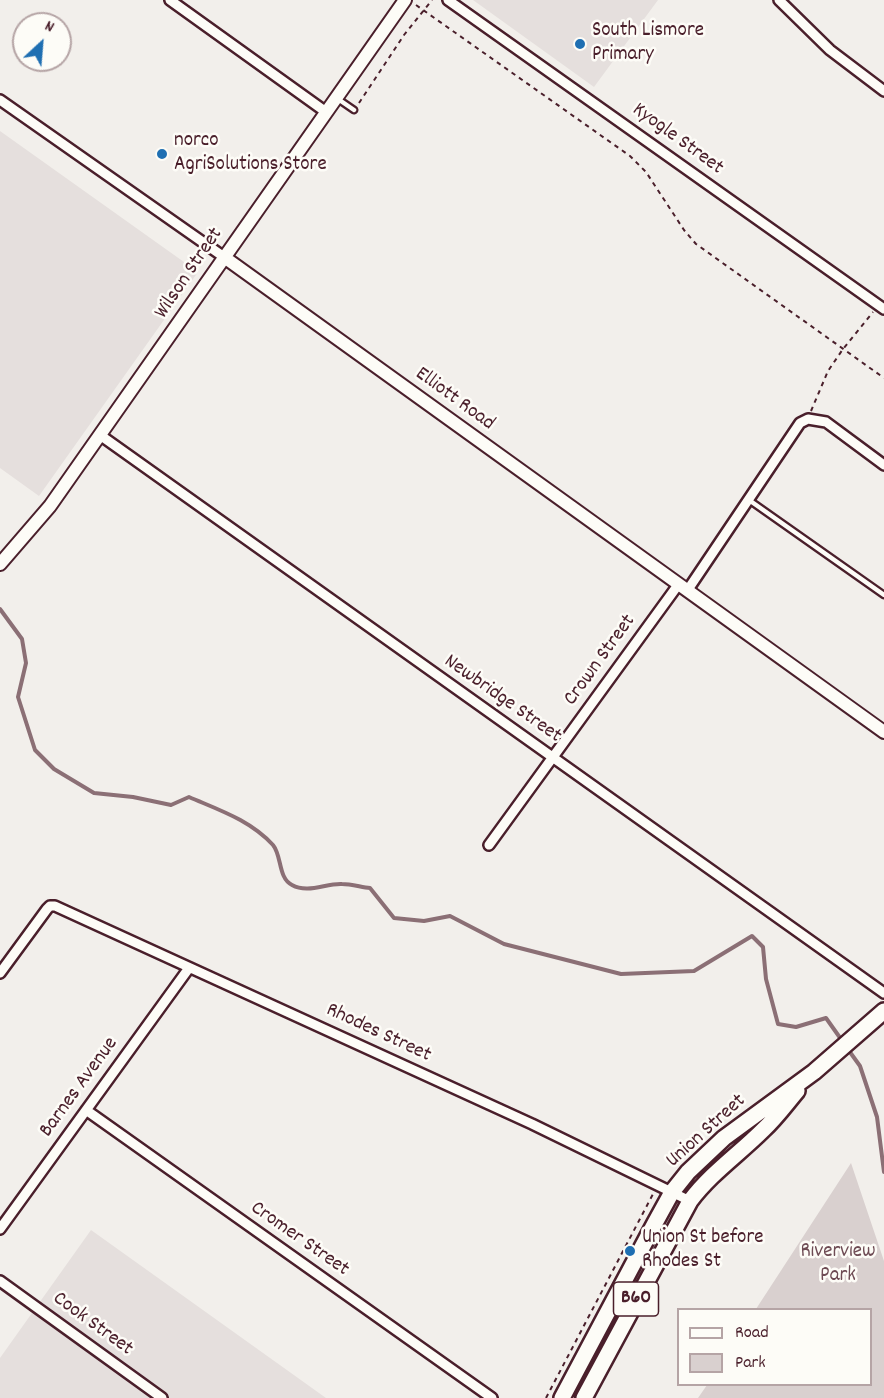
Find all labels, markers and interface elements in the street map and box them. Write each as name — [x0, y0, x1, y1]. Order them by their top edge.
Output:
north arrow — [12, 12, 72, 72]
text: N — [41, 15, 58, 39]
place label: South Lismore Primary — [592, 19, 704, 69]
marker: South Lismore Primary — [573, 37, 587, 51]
street label: Kyogle Street — [626, 98, 728, 182]
place label: norco AgriSolutions Store — [174, 129, 327, 179]
marker: norco AgriSolutions Store — [155, 147, 169, 161]
street label: Wilson Street — [150, 224, 230, 324]
street label: Elliott Road — [409, 363, 499, 437]
street label: Crown Street — [559, 610, 643, 712]
street label: Newbridge Street — [438, 650, 566, 750]
street label: Rhodes Street — [321, 999, 435, 1069]
street label: Barnes Avenue — [35, 1033, 125, 1143]
street label: Union Street — [662, 1090, 752, 1174]
street label: Cromer Street — [245, 1197, 353, 1283]
place label: Union St before Rhodes St — [642, 1226, 763, 1276]
park label: Riverview Park — [800, 1240, 876, 1290]
marker: Union St before Rhodes St — [623, 1244, 637, 1258]
road number: B60 — [614, 1282, 658, 1316]
street label: Cook Street — [47, 1287, 137, 1363]
legend — [677, 1308, 872, 1386]
text: Road — [735, 1321, 769, 1346]
text: Park — [735, 1351, 766, 1376]

